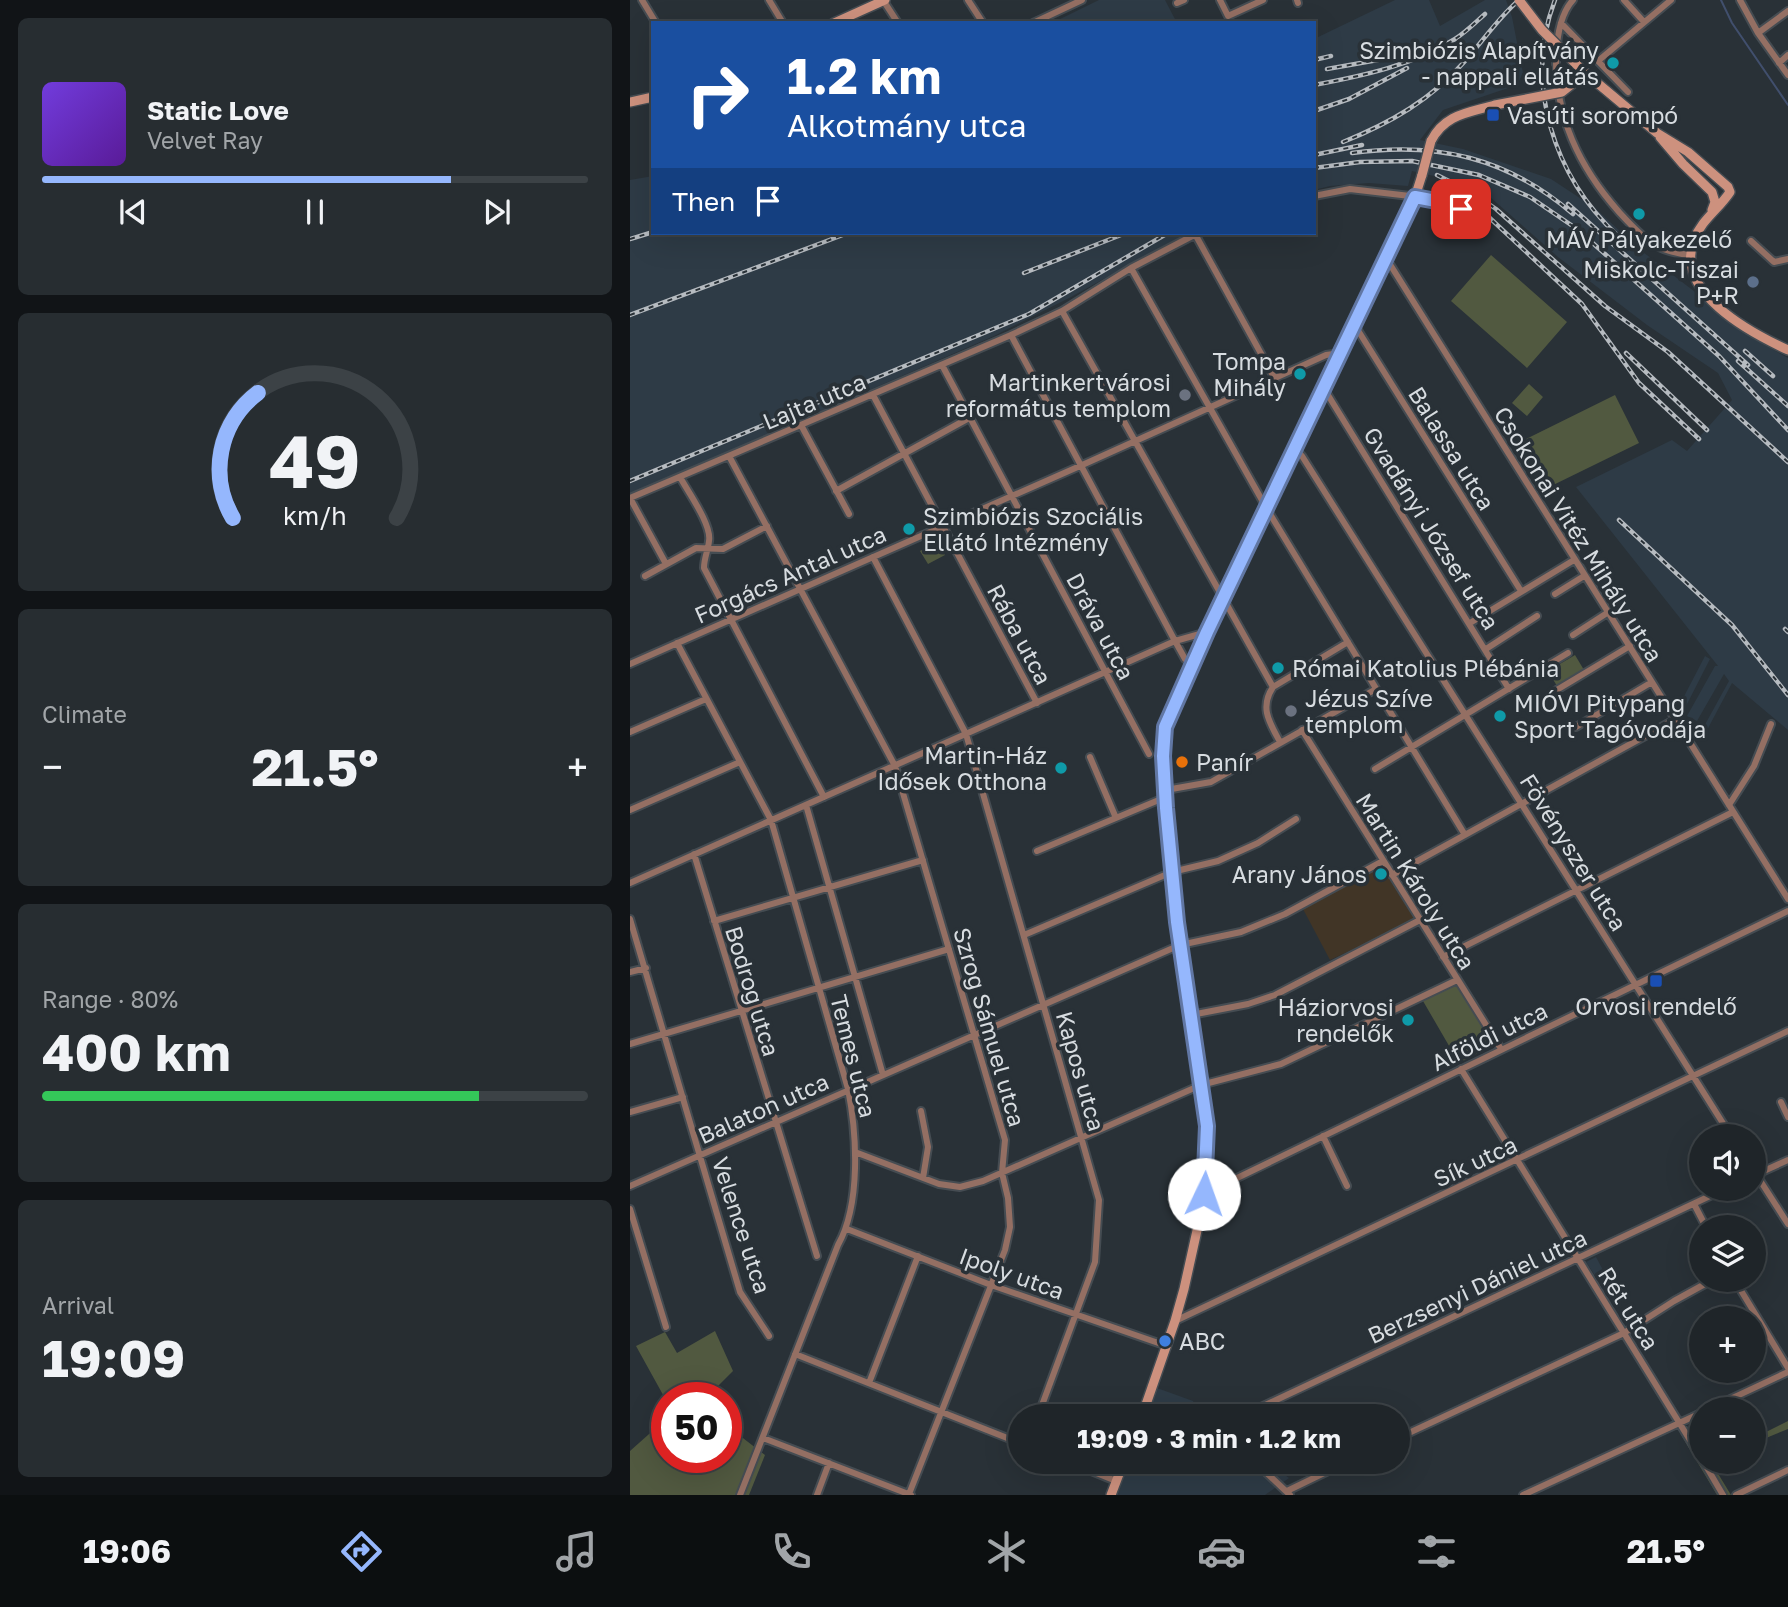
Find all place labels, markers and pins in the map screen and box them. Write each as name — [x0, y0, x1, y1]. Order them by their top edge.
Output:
place label: Szimbiózis Alapítvány - nappali ellátás — [1359, 36, 1599, 90]
marker: Szimbiózis Alapítvány - nappali ellátás — [1605, 55, 1621, 71]
place label: Vasúti sorompó — [1507, 101, 1678, 129]
marker: Vasúti sorompó — [1485, 107, 1501, 123]
pin — [1431, 179, 1491, 239]
marker: MÁV Pályakezelő — [1631, 206, 1647, 222]
place label: MÁV Pályakezelő — [1546, 225, 1732, 253]
place label: Miskolc-Tiszai P+R — [1583, 255, 1739, 309]
marker: Miskolc-Tiszai P+R — [1745, 274, 1761, 290]
place label: Tompa Mihály — [1213, 347, 1286, 401]
marker: Tompa Mihály — [1292, 366, 1308, 382]
place label: Martinkertvárosi református templom — [946, 368, 1171, 422]
marker: Martinkertvárosi református templom — [1177, 387, 1193, 403]
place label: Szimbiózis Szociális Ellátó Intézmény — [923, 502, 1143, 556]
marker: Szimbiózis Szociális Ellátó Intézmény — [901, 521, 917, 537]
place label: Római Katolius Plébánia — [1292, 654, 1559, 682]
marker: Római Katolius Plébánia — [1270, 660, 1286, 676]
place label: Jézus Szíve templom — [1305, 684, 1433, 738]
place label: MIÓVI Pitypang Sport Tagóvodája — [1514, 689, 1706, 743]
marker: Jézus Szíve templom — [1283, 703, 1299, 719]
marker: MIÓVI Pitypang Sport Tagóvodája — [1492, 708, 1508, 724]
place label: Martin-Ház Idősek Otthona — [877, 741, 1047, 795]
place label: Panír — [1196, 748, 1253, 776]
marker: Panír — [1174, 754, 1190, 770]
marker: Martin-Ház Idősek Otthona — [1053, 760, 1069, 776]
place label: Arany János — [1232, 860, 1367, 888]
marker: Arany János — [1373, 866, 1389, 882]
marker: Orvosi rendelő — [1648, 973, 1664, 989]
place label: Orvosi rendelő — [1575, 992, 1737, 1020]
place label: Háziorvosi rendelők — [1278, 993, 1394, 1047]
marker: Háziorvosi rendelők — [1400, 1012, 1416, 1028]
place label: ABC — [1179, 1327, 1225, 1355]
marker: ABC — [1157, 1333, 1173, 1349]

